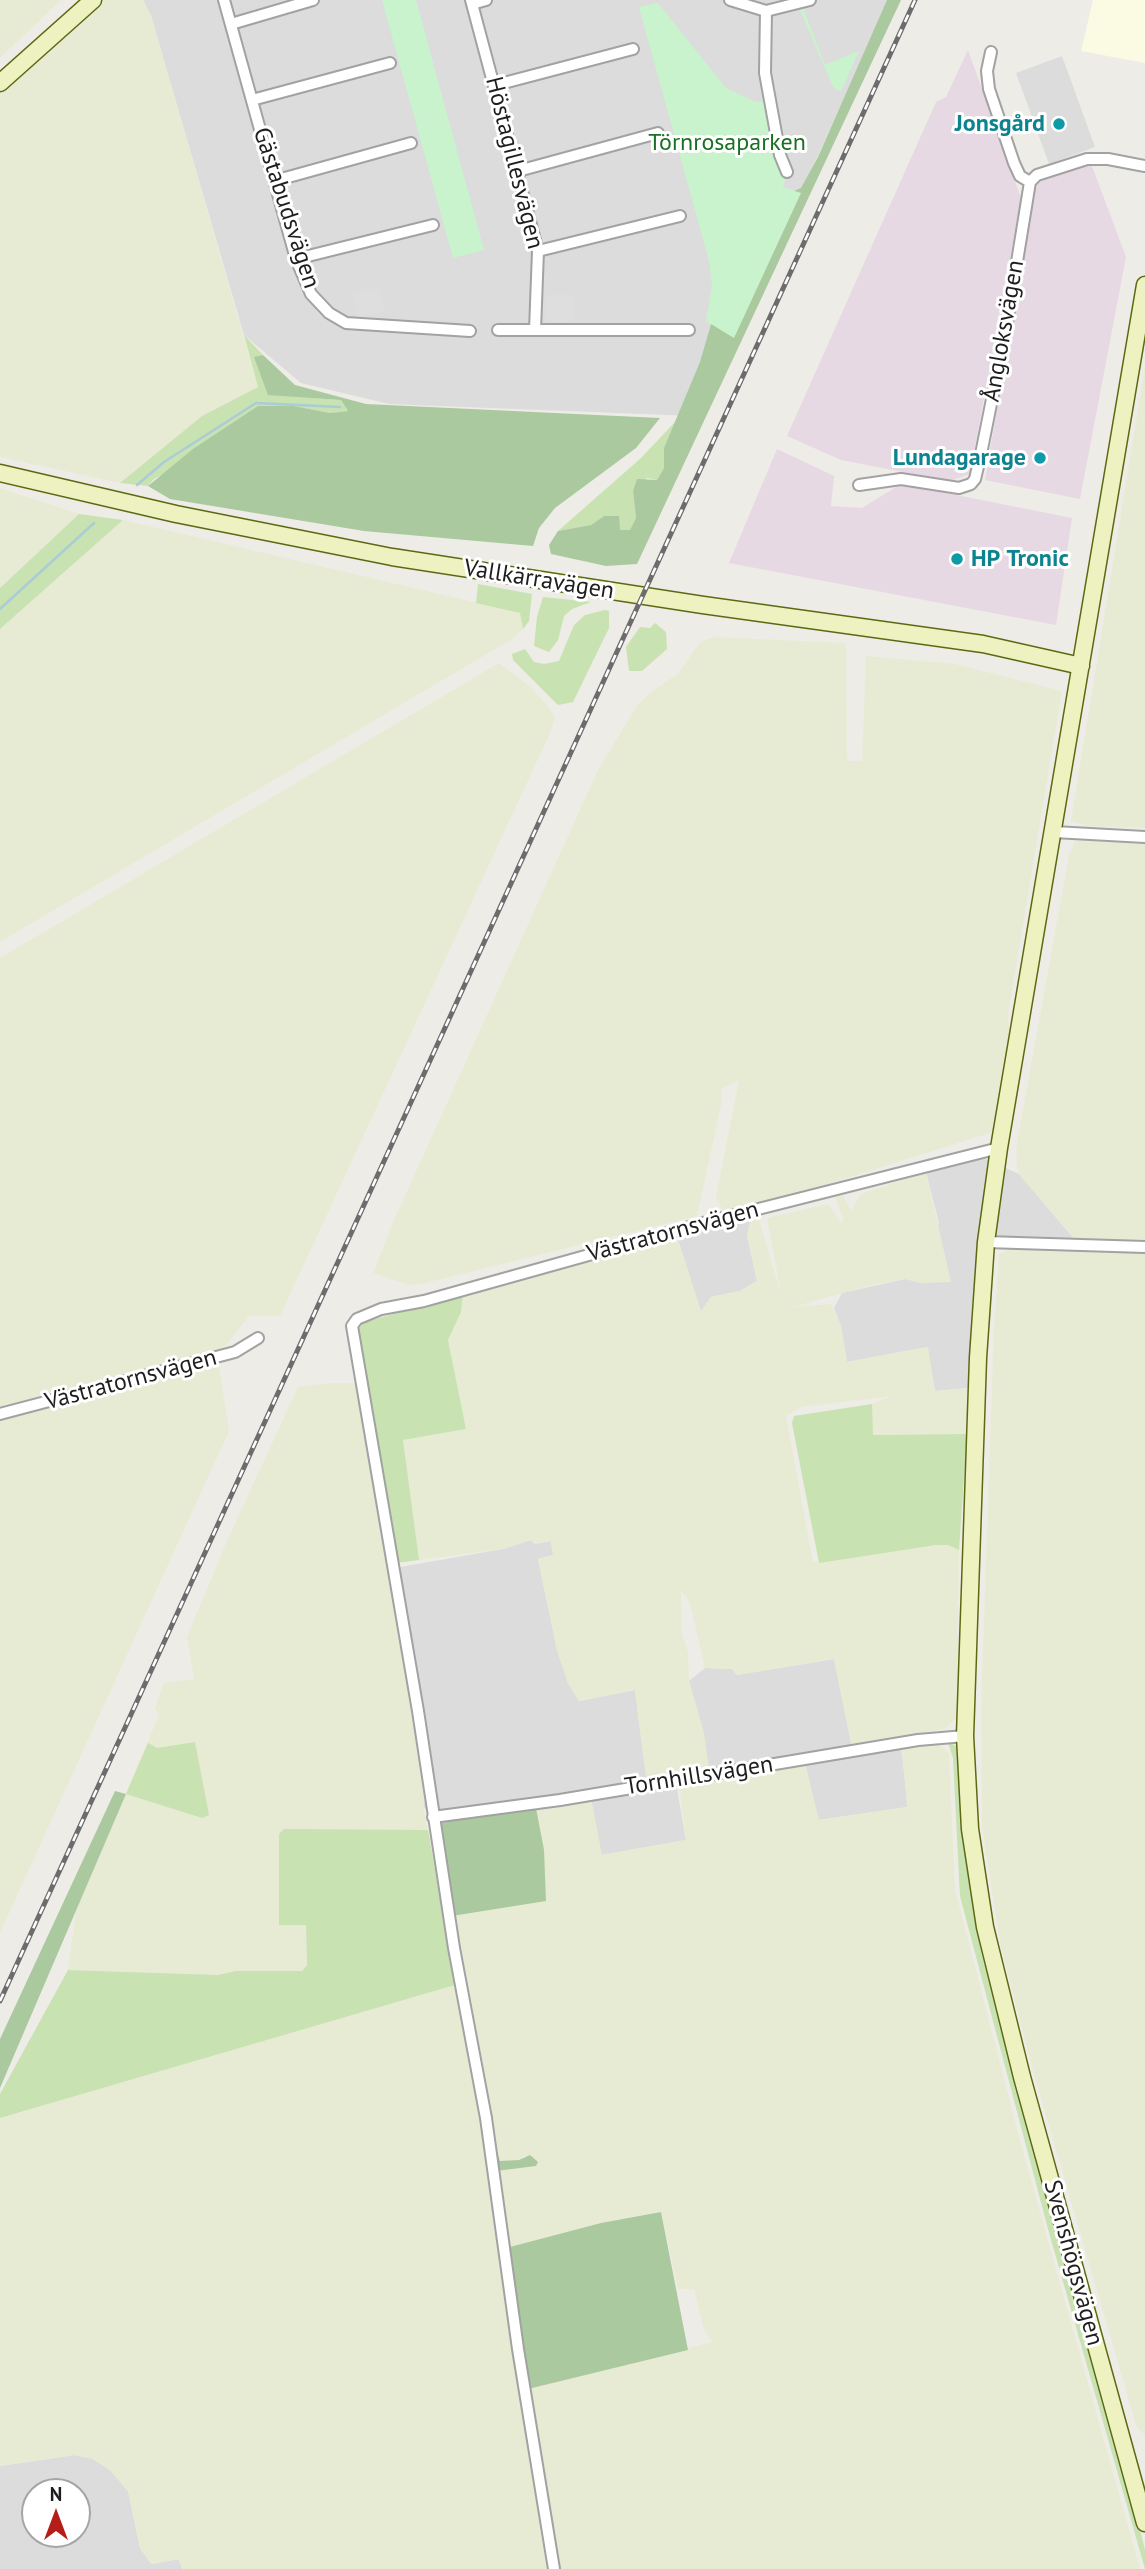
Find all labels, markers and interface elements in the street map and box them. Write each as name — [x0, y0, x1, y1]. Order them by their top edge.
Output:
street label: Höstagillesvägen — [479, 74, 549, 252]
place label: Jonsgård — [955, 110, 1045, 138]
marker: Jonsgård — [1051, 116, 1067, 132]
street label: Gästabudsvägen — [246, 124, 326, 292]
park label: Törnrosaparken — [648, 129, 806, 157]
street label: Ångloksvägen — [977, 258, 1031, 404]
place label: Lundagarage — [893, 444, 1026, 472]
marker: Lundagarage — [1032, 450, 1048, 466]
place label: HP Tronic — [971, 545, 1069, 573]
marker: HP Tronic — [949, 551, 965, 567]
street label: Vallkärravägen — [462, 554, 616, 606]
street label: Västratornsvägen — [584, 1195, 762, 1269]
street label: Västratornsvägen — [42, 1343, 220, 1417]
street label: Tornhillsvägen — [623, 1750, 775, 1802]
street label: Svenshögsvägen — [1037, 2177, 1109, 2349]
north arrow — [21, 2478, 91, 2548]
text: N — [50, 2482, 62, 2506]

